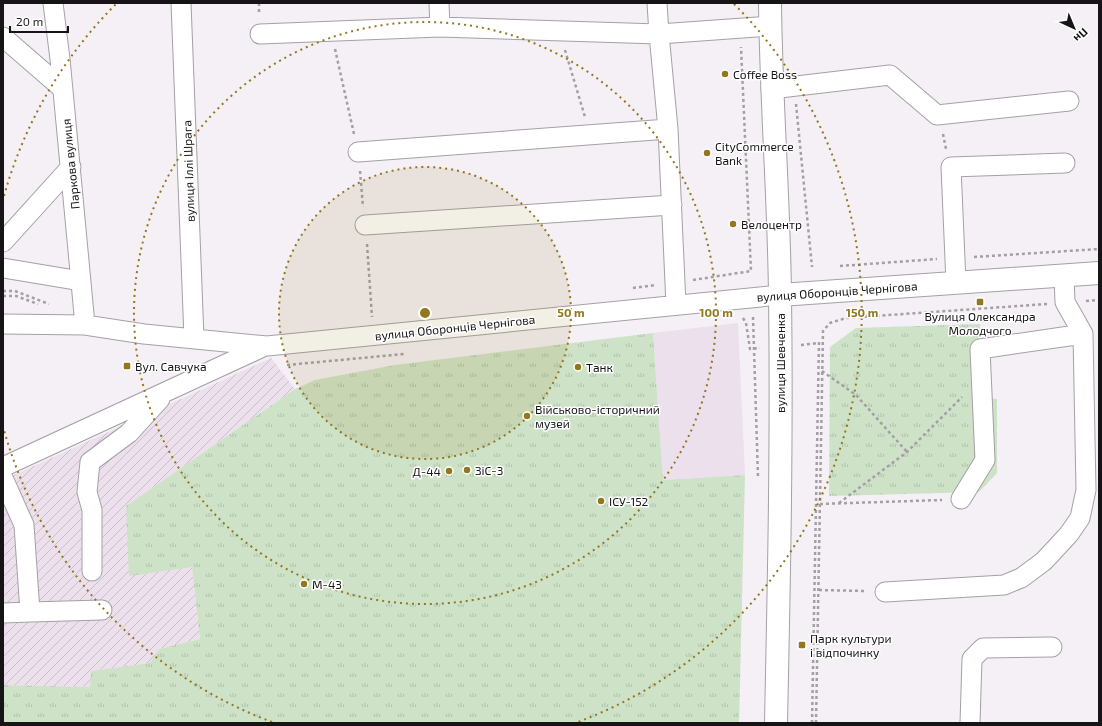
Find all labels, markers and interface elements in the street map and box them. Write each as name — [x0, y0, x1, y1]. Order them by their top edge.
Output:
scale bar — [10, 8, 68, 34]
north arrow — [1054, 8, 1094, 48]
text: 20 m — [16, 14, 43, 28]
text: Пн — [1072, 26, 1091, 45]
place label: Coffee Boss — [733, 67, 797, 81]
marker: Coffee Boss — [720, 69, 730, 79]
street label: Паркова вулиця — [58, 118, 83, 210]
street label: вулиця Іллі Шрага — [179, 120, 198, 222]
place label: CityCommerce Bank — [715, 139, 794, 167]
marker: CityCommerce Bank — [702, 148, 712, 158]
place label: Велоцентр — [741, 217, 802, 231]
marker: Велоцентр — [728, 219, 738, 229]
street label: вулиця Оборонців Чернігова — [756, 278, 918, 305]
marker: Вулиця Олександра Молодчого — [975, 297, 985, 307]
text: 50 m — [557, 305, 585, 319]
text: 100 m — [699, 305, 733, 319]
text: 150 m — [846, 305, 878, 319]
centre of rings — [418, 306, 432, 320]
place label: Вулиця Олександра Молодчого — [924, 309, 1036, 337]
street label: вулиця Оборонців Чернігова — [374, 312, 536, 343]
street label: вулиця Шевченка — [773, 313, 788, 413]
place label: Вул. Савчука — [135, 359, 207, 374]
place label: Танк — [586, 360, 614, 374]
marker: Вул. Савчука — [122, 361, 132, 371]
marker: Танк — [573, 362, 583, 372]
place label: Військово-історичний музей — [535, 402, 660, 431]
marker: Військово-історичний музей — [522, 411, 532, 421]
place label: ЗіС-3 — [475, 463, 503, 477]
place label: Д-44 — [413, 464, 441, 478]
marker: ЗіС-3 — [462, 465, 472, 475]
marker: Д-44 — [444, 466, 454, 476]
place label: ІСУ-152 — [609, 494, 649, 508]
marker: ІСУ-152 — [596, 496, 606, 506]
place label: М-43 — [312, 577, 342, 591]
marker: М-43 — [299, 579, 309, 589]
place label: Парк культури і відпочинку — [810, 631, 892, 660]
marker: Парк культури і відпочинку — [797, 640, 807, 650]

